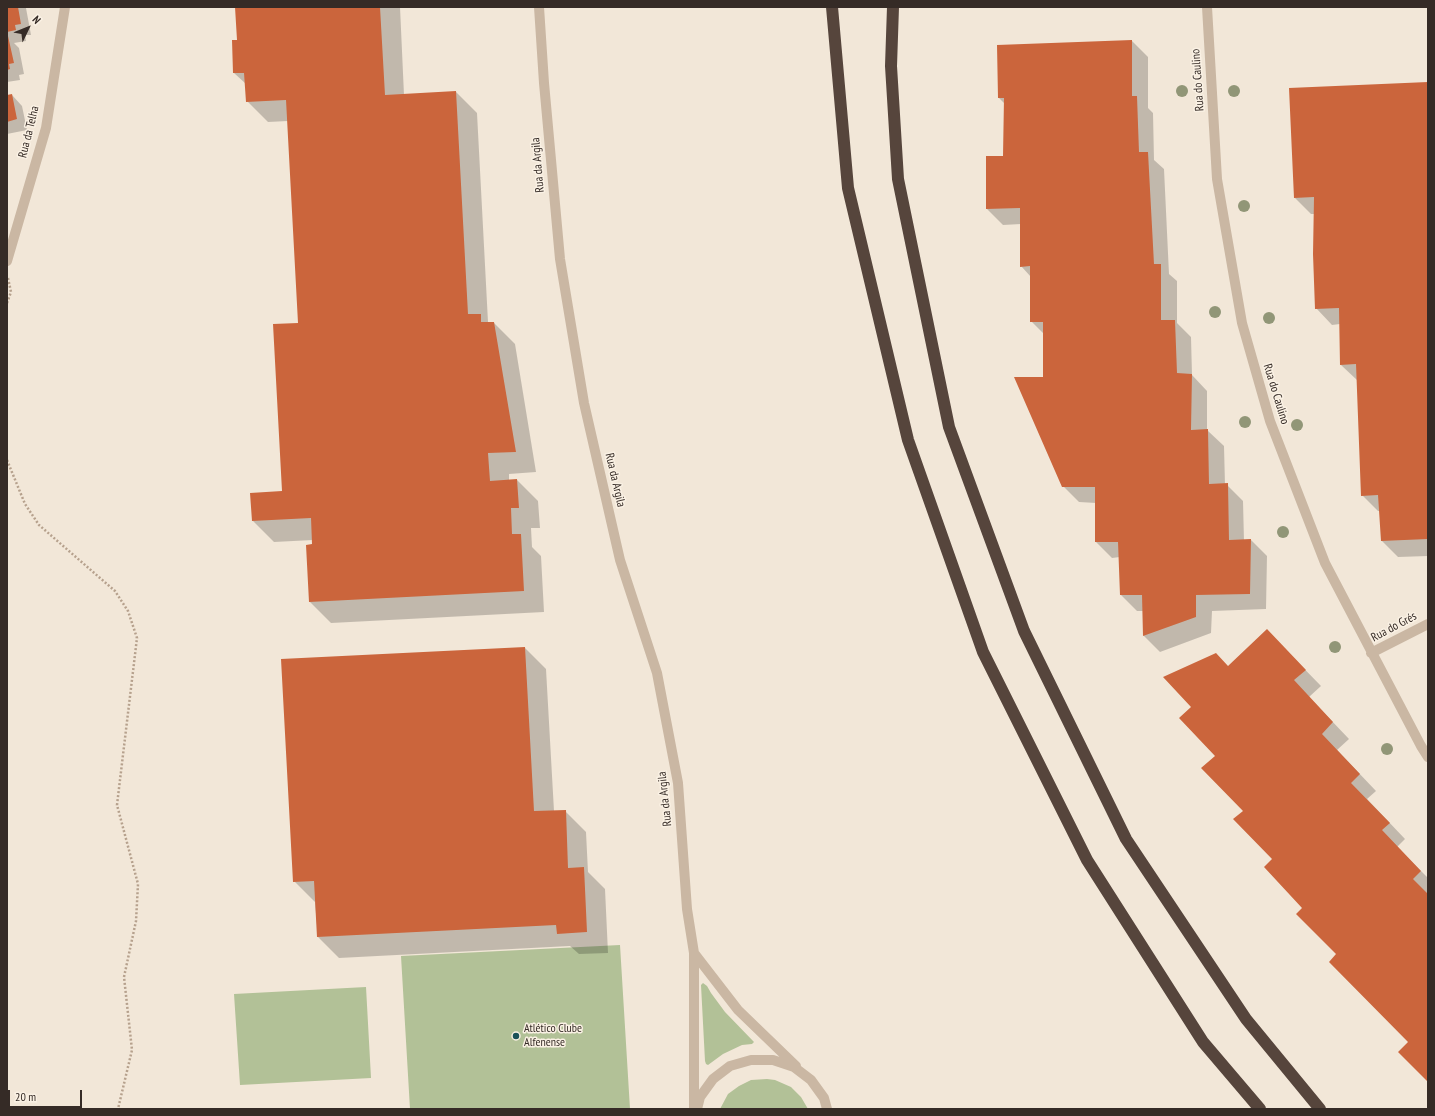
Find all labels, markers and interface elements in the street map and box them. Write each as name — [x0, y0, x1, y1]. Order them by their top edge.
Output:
north arrow — [8, 8, 48, 48]
text: N — [30, 13, 44, 27]
street label: Rua do Caulino — [1189, 48, 1207, 112]
street label: Rua da Telha — [16, 105, 42, 159]
street label: Rua da Argila — [528, 137, 548, 193]
street label: Rua do Caulino — [1260, 362, 1292, 426]
street label: Rua da Argila — [602, 451, 628, 509]
street label: Rua do Grés — [1369, 609, 1419, 645]
street label: Rua da Argila — [655, 771, 675, 827]
place label: Atlético Clube Alfenense — [524, 1022, 582, 1050]
marker: Atlético Clube Alfenense — [511, 1031, 521, 1041]
scale bar — [10, 1082, 84, 1108]
text: 20 m — [15, 1089, 36, 1104]

